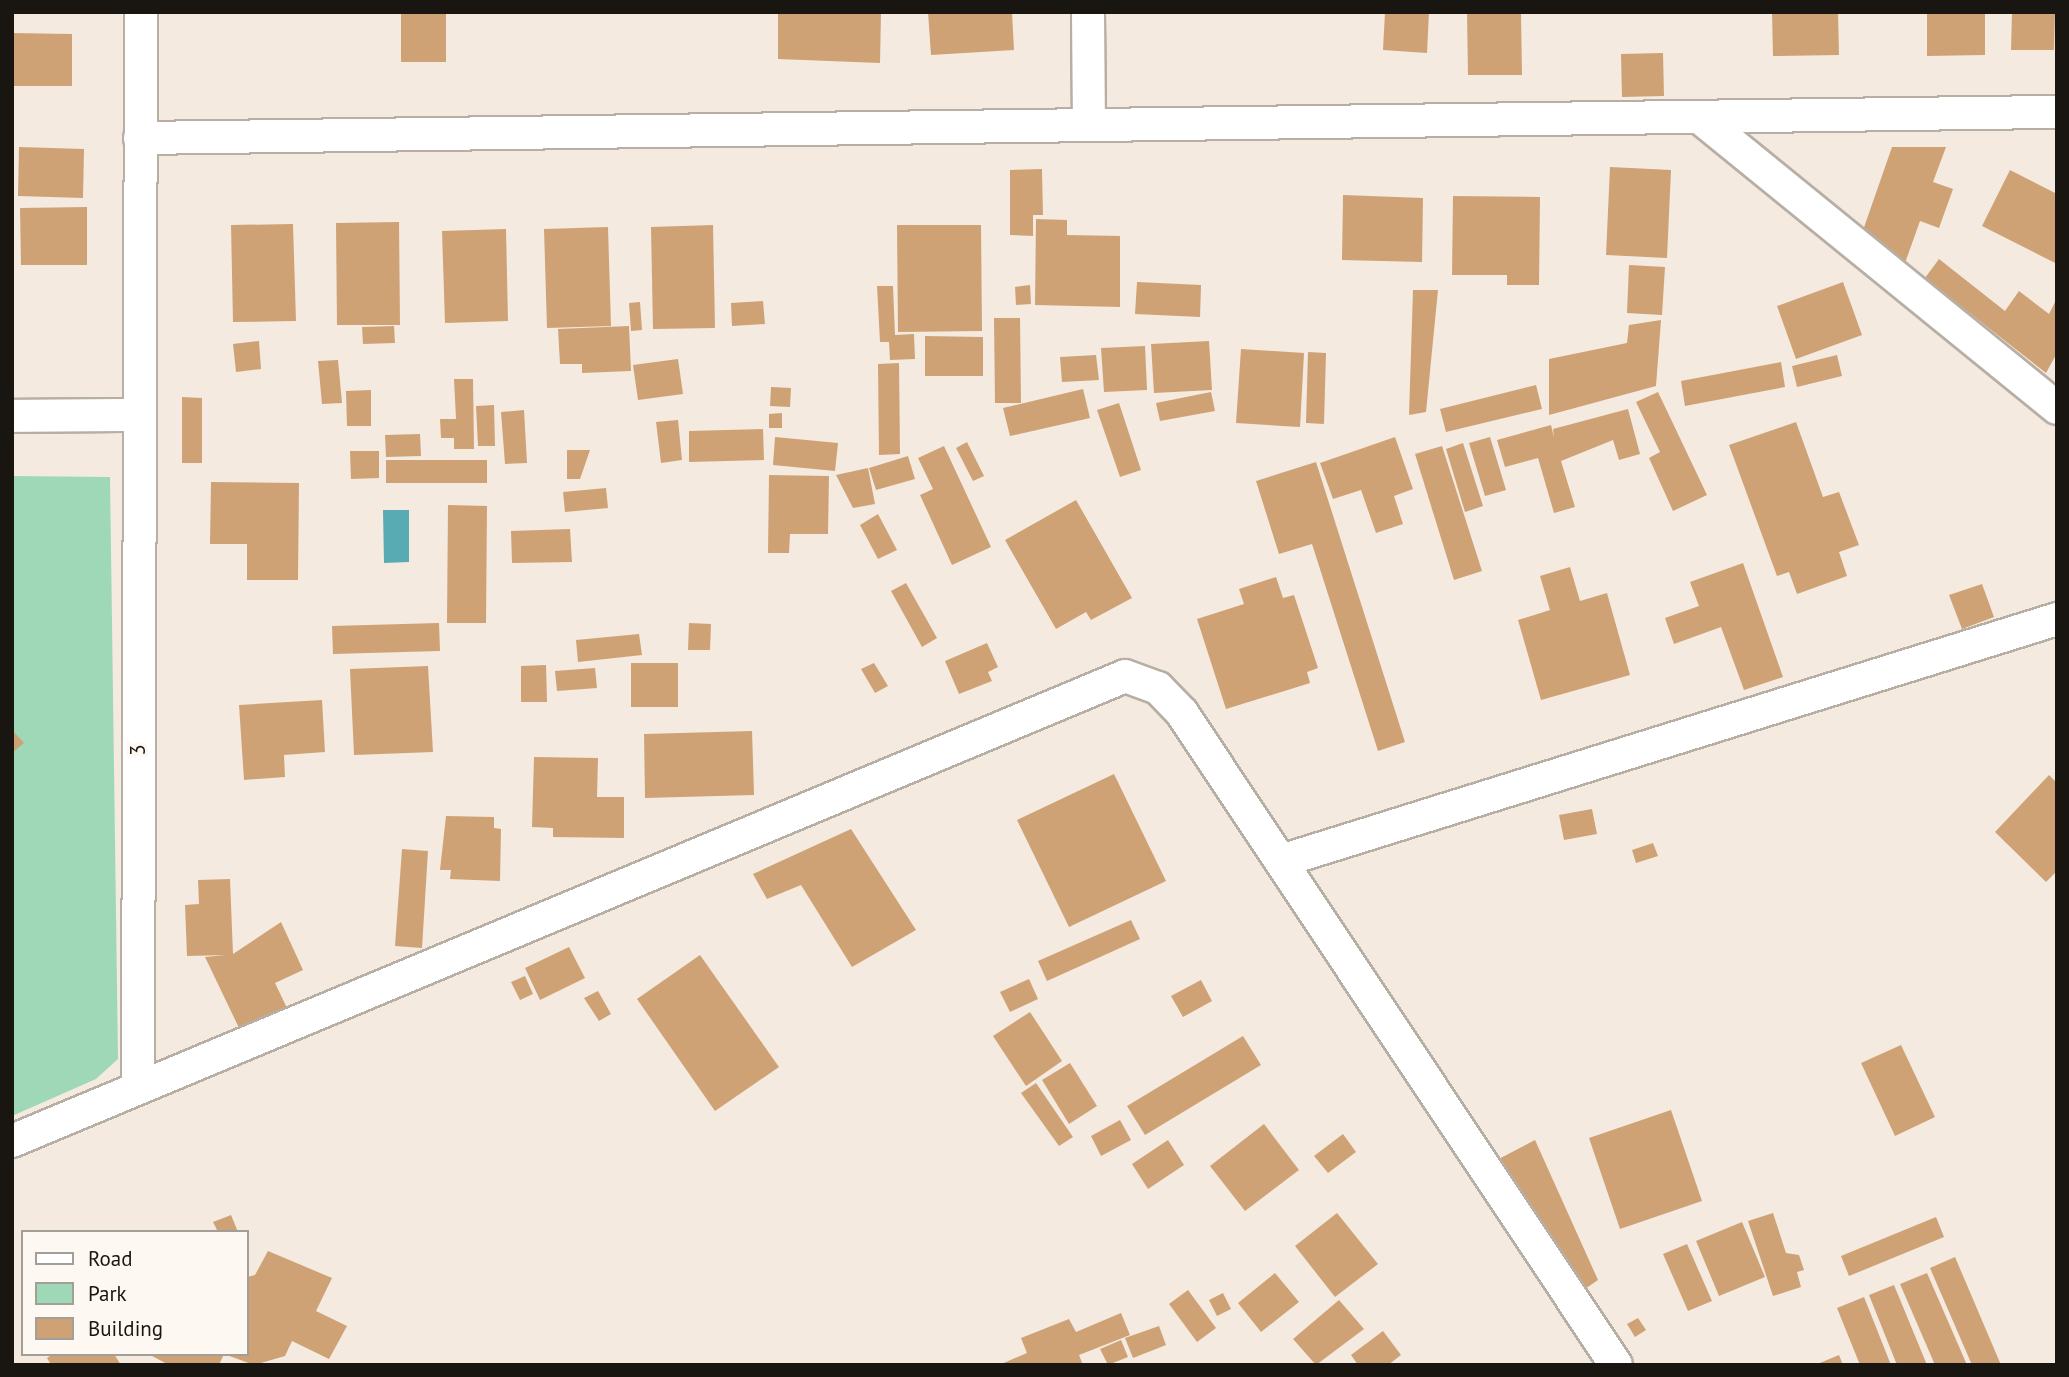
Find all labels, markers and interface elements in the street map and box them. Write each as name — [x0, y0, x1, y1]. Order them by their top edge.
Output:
street label: 3 — [125, 744, 151, 756]
legend — [21, 1230, 248, 1356]
text: Road — [88, 1245, 132, 1272]
text: Park — [88, 1280, 127, 1307]
text: Building — [88, 1315, 163, 1342]

